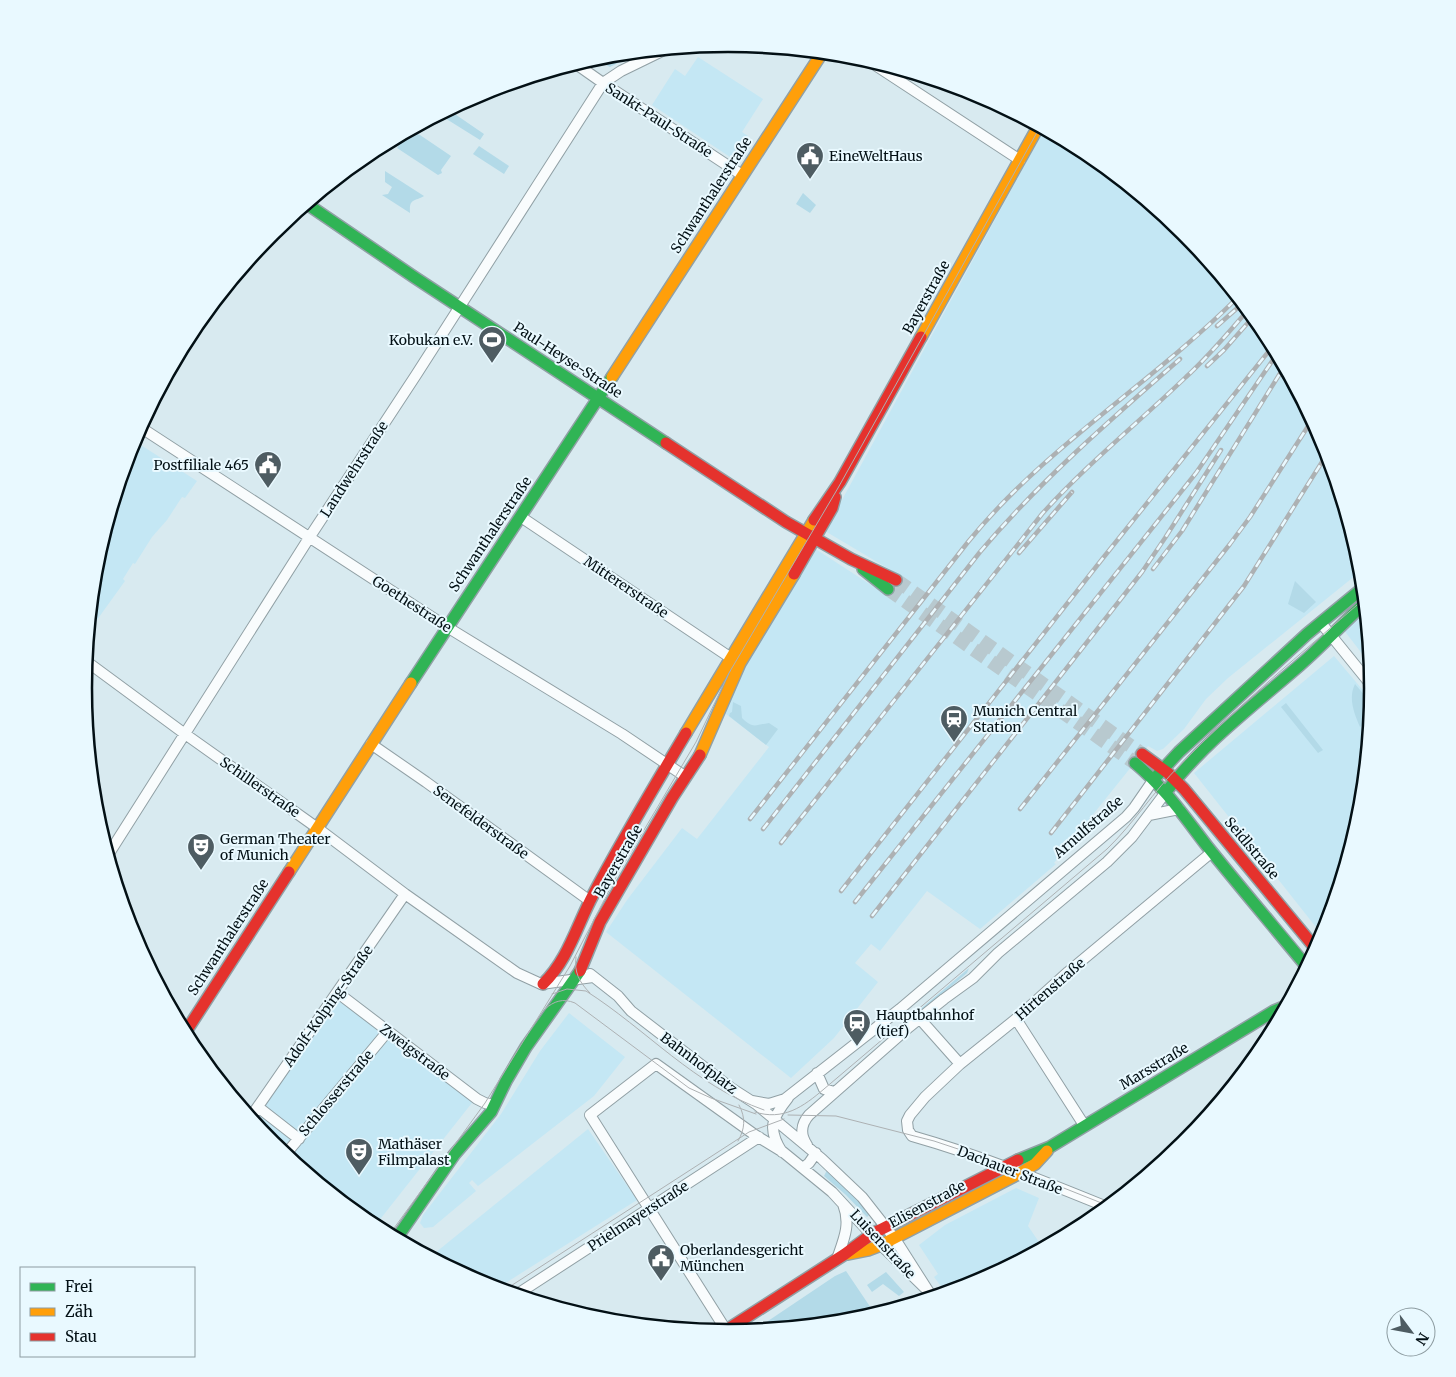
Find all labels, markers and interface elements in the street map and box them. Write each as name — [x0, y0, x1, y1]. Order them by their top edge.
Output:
street label: Sankt-Paul-Straße — [602, 79, 716, 161]
street label: Schwanthalerstraße — [667, 133, 755, 257]
public building icon: EineWeltHaus — [795, 141, 825, 180]
place label: EineWeltHaus — [829, 147, 923, 165]
street label: Bayerstraße — [898, 257, 954, 337]
street label: Paul-Heyse-Straße — [510, 318, 626, 402]
sports icon: Kobukan e.V. — [477, 325, 507, 364]
place label: Kobukan e.V. — [389, 331, 473, 349]
street label: Landwehrstraße — [316, 417, 392, 521]
public building icon: Postfiliale 465 — [253, 450, 283, 489]
place label: Postfiliale 465 — [154, 456, 249, 474]
street label: Schwanthalerstraße — [445, 473, 535, 595]
street label: Mittererstraße — [580, 552, 672, 622]
street label: Goethestraße — [369, 572, 455, 636]
place label: Munich Central Station — [973, 702, 1078, 736]
station icon: Munich Central Station — [939, 704, 969, 743]
street label: Schillerstraße — [216, 753, 304, 821]
street label: Senefelderstraße — [430, 781, 532, 863]
street label: Arnulfstraße — [1049, 792, 1126, 863]
street label: Seidlstraße — [1221, 813, 1283, 883]
street label: Bayerstraße — [590, 821, 646, 901]
place label: German Theater of Munich — [220, 830, 331, 864]
theatre icon: German Theater of Munich — [186, 832, 216, 871]
street label: Schwanthalerstraße — [184, 875, 272, 999]
street label: Adolf-Kolping-Straße — [279, 942, 377, 1071]
street label: Hirtenstraße — [1011, 954, 1089, 1024]
place label: Hauptbahnhof (tief) — [876, 1006, 975, 1040]
station icon: Hauptbahnhof (tief) — [842, 1008, 872, 1047]
street label: Zweigstraße — [376, 1020, 454, 1084]
street label: Bahnhofplatz — [657, 1028, 741, 1098]
street label: Marsstraße — [1116, 1038, 1192, 1094]
street label: Schlosserstraße — [295, 1046, 377, 1140]
place label: Mathäser Filmpalast — [378, 1135, 450, 1169]
theatre icon: Mathäser Filmpalast — [344, 1137, 374, 1176]
street label: Dachauer Straße — [955, 1142, 1065, 1198]
street label: Elisenstraße — [886, 1176, 968, 1232]
street label: Prielmayerstraße — [584, 1177, 692, 1255]
street label: Luisenstraße — [846, 1206, 920, 1282]
place label: Oberlandesgericht München — [680, 1241, 804, 1275]
public building icon: Oberlandesgericht München — [646, 1243, 676, 1282]
legend — [20, 1267, 195, 1357]
text: Frei — [65, 1277, 93, 1296]
text: Zäh — [65, 1302, 93, 1321]
north arrow — [1386, 1307, 1436, 1357]
text: Stau — [65, 1327, 97, 1346]
text: N — [1411, 1329, 1433, 1348]

